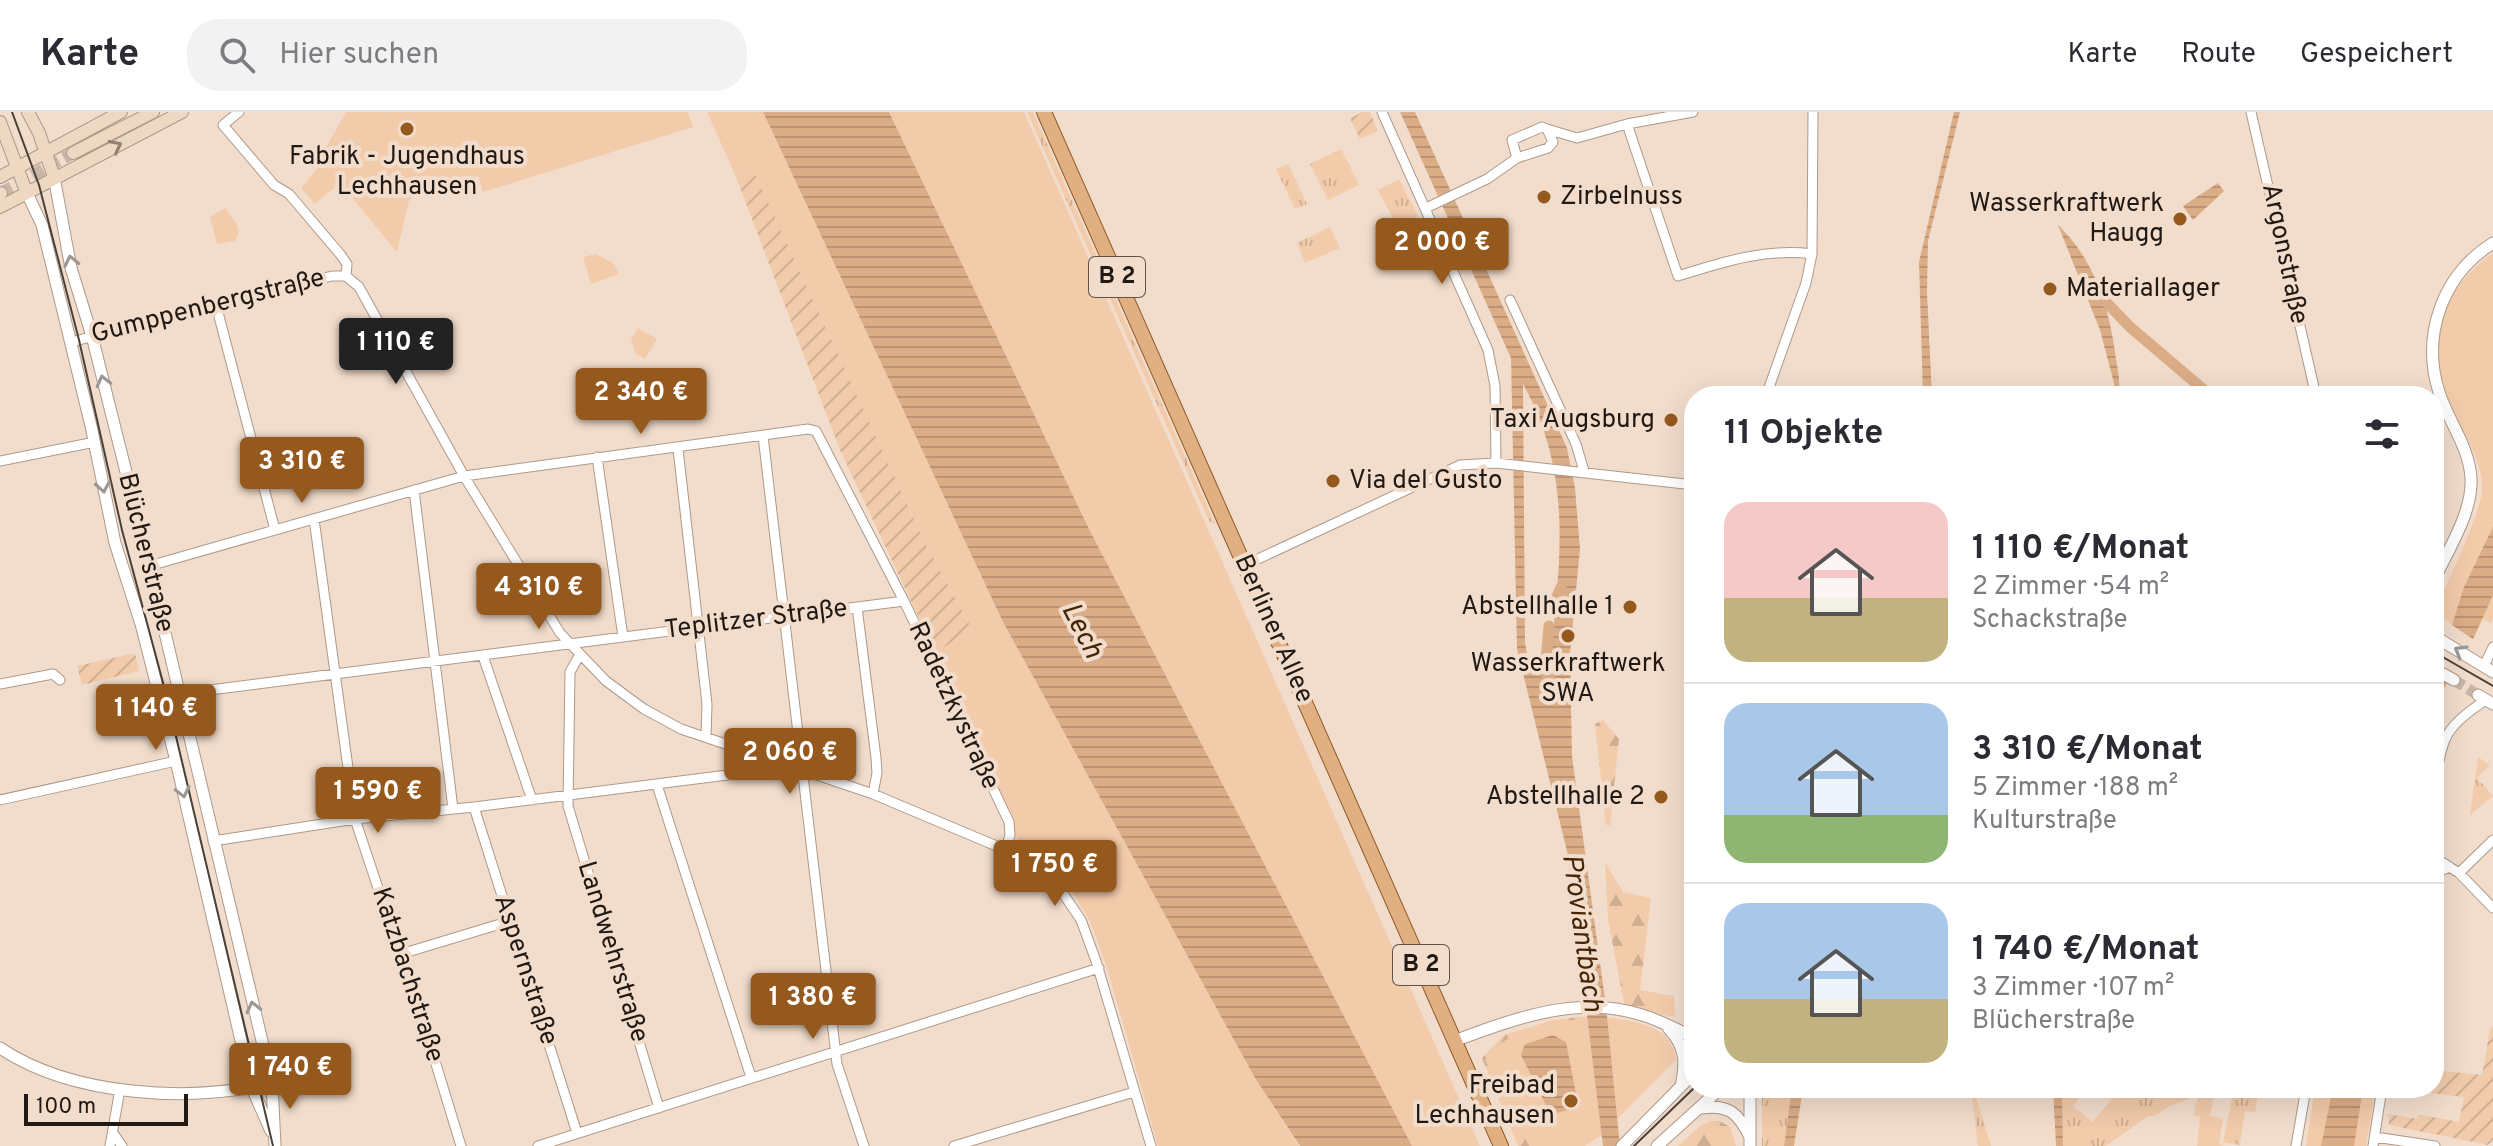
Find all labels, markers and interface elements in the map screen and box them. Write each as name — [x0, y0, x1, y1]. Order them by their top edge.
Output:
search box — [187, 19, 747, 91]
text: Karte — [40, 31, 139, 80]
icon: search — [215, 33, 259, 77]
text: Hier suchen — [279, 37, 439, 74]
text: Karte — [2067, 37, 2137, 73]
text: Route — [2181, 37, 2256, 73]
text: Gespeichert — [2300, 37, 2453, 73]
marker: Fabrik - Jugendhaus Lechhausen — [398, 120, 416, 138]
one-way arrow — [108, 141, 123, 156]
place label: Fabrik - Jugendhaus Lechhausen — [289, 141, 525, 204]
place label: Zirbelnuss — [1560, 181, 1683, 214]
street label: Argonstraße — [2253, 181, 2315, 327]
marker: Zirbelnuss — [1535, 188, 1553, 206]
place label: Wasserkraftwerk Haugg — [1969, 188, 2164, 251]
marker: Wasserkraftwerk Haugg — [2171, 210, 2189, 228]
pin: 2 000 € — [1368, 218, 1516, 286]
text: 2 000 € — [1394, 227, 1490, 260]
one-way arrow — [63, 255, 80, 269]
road number: B 2 — [1089, 257, 1145, 297]
street label: Gumppenbergstraße — [88, 262, 328, 352]
place label: Materiallager — [2066, 273, 2220, 306]
marker: Materiallager — [2041, 280, 2059, 298]
pin: 1 110 € — [322, 318, 470, 386]
text: 1 110 € — [357, 327, 435, 360]
pin: 2 340 € — [567, 368, 715, 436]
one-way arrow — [96, 375, 113, 388]
text: 2 340 € — [594, 377, 688, 410]
place label: Taxi Augsburg — [1490, 404, 1655, 437]
marker: Taxi Augsburg — [1662, 411, 1680, 429]
icon: filters — [2360, 412, 2404, 456]
text: 11 Objekte — [1724, 413, 1883, 456]
pin: 3 310 € — [228, 437, 376, 505]
text: 3 310 € — [258, 446, 346, 479]
place label: Via del Gusto — [1349, 465, 1502, 498]
street label: Blücherstraße — [109, 470, 181, 636]
marker: Via del Gusto — [1324, 472, 1342, 490]
one-way arrow — [94, 480, 111, 493]
text: 1 110 €/Monat — [1972, 528, 2189, 571]
icon: home — [1788, 534, 1884, 630]
street label: Berliner Allee — [1226, 550, 1320, 708]
pin: 4 310 € — [465, 563, 613, 631]
text: 2 Zimmer · 54 m² — [1972, 571, 2169, 604]
text: 4 310 € — [494, 572, 584, 605]
place label: Abstellhalle 1 — [1461, 591, 1614, 624]
street label: Teplitzer Straße — [663, 592, 849, 648]
water label: Lech — [1052, 597, 1110, 665]
marker: Abstellhalle 1 — [1621, 598, 1639, 616]
text: Schackstraße — [1972, 604, 2128, 637]
street label: Radetzkystraße — [900, 617, 1006, 795]
marker: Wasserkraftwerk SWA — [1559, 627, 1577, 645]
one-way arrow — [2454, 645, 2469, 661]
place label: Wasserkraftwerk SWA — [1470, 648, 1666, 711]
pin: 1 140 € — [82, 684, 230, 752]
text: 1 140 € — [114, 693, 198, 726]
pin: 2 060 € — [716, 728, 864, 796]
text: 3 310 €/Monat — [1972, 729, 2203, 772]
icon: home — [1788, 735, 1884, 831]
text: 2 060 € — [742, 737, 838, 770]
pin: 1 590 € — [304, 767, 452, 835]
text: 5 Zimmer · 188 m² — [1972, 772, 2178, 805]
text: 1 590 € — [334, 776, 422, 809]
place label: Abstellhalle 2 — [1486, 781, 1645, 814]
one-way arrow — [174, 785, 191, 798]
marker: Abstellhalle 2 — [1652, 788, 1670, 806]
text: Kulturstraße — [1972, 805, 2117, 838]
pin: 1 750 € — [981, 840, 1129, 908]
text: 1 750 € — [1012, 849, 1098, 882]
water label: Proviantbach — [1552, 852, 1610, 1014]
street label: Landwehrstraße — [569, 857, 655, 1047]
street label: Katzbachstraße — [363, 883, 451, 1067]
street label: Aspernstraße — [485, 891, 565, 1049]
text: 1 740 €/Monat — [1972, 929, 2199, 972]
icon: home — [1788, 935, 1884, 1031]
road number: B 2 — [1393, 945, 1449, 985]
text: 3 Zimmer · 107 m² — [1972, 972, 2174, 1005]
pin: 1 380 € — [739, 973, 887, 1041]
text: 1 380 € — [769, 982, 857, 1015]
one-way arrow — [246, 1001, 263, 1015]
text: Blücherstraße — [1972, 1005, 2135, 1038]
pin: 1 740 € — [216, 1043, 364, 1111]
text: 1 740 € — [247, 1052, 333, 1085]
place label: Freibad Lechhausen — [1414, 1070, 1555, 1133]
scale bar — [24, 1090, 188, 1126]
marker: Freibad Lechhausen — [1562, 1092, 1580, 1110]
text: 100 m — [36, 1094, 96, 1121]

